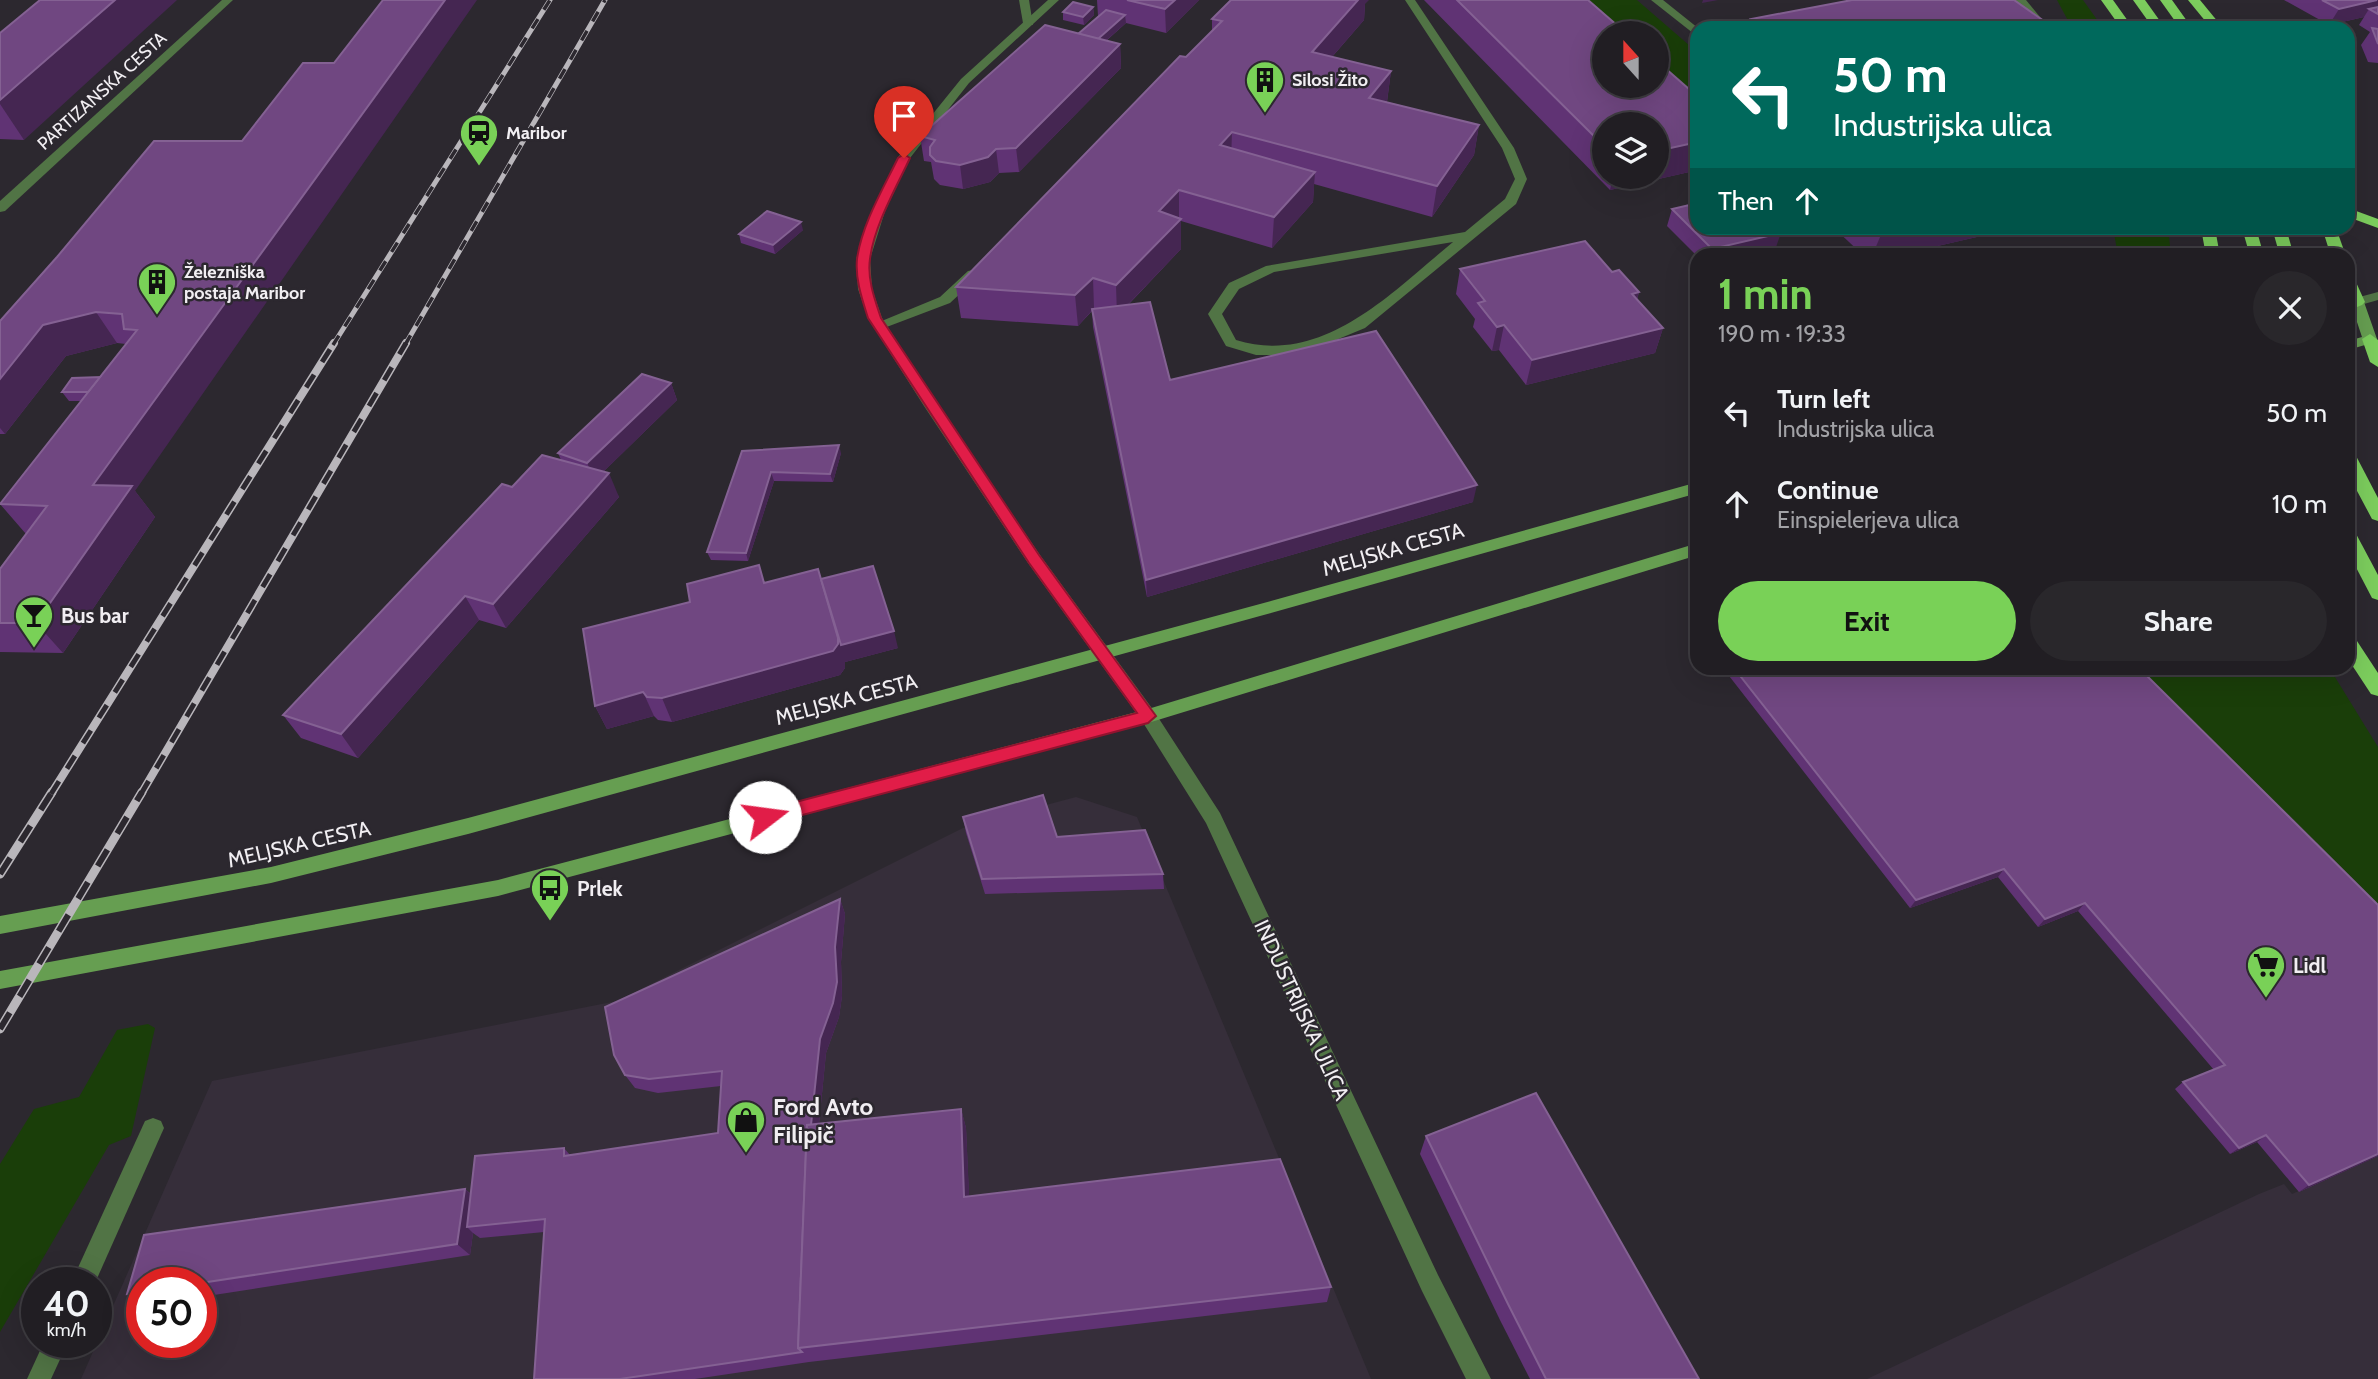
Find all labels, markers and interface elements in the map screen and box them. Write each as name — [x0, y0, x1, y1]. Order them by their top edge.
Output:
north arrow — [1592, 21, 1670, 98]
map controls — [1592, 21, 1669, 189]
street label: PARTIZANSKA CESTA — [33, 27, 171, 155]
text: 50 m — [1833, 45, 1948, 104]
icon: left — [1718, 49, 1809, 140]
building icon: Silosi Žito — [1244, 59, 1286, 114]
place label: Silosi Žito — [1292, 69, 1368, 91]
pin — [874, 86, 934, 158]
icon: arrive — [885, 97, 923, 135]
text: Industrijska ulica — [1833, 105, 2052, 144]
station icon: Maribor — [458, 112, 500, 167]
button: layers — [1592, 112, 1669, 189]
place label: Maribor — [506, 122, 567, 144]
icon: ahead — [1788, 182, 1826, 220]
text: Then — [1718, 185, 1774, 217]
building icon: Železniška postaja Maribor — [136, 261, 178, 316]
place label: Železniška postaja Maribor — [184, 261, 305, 304]
text: 1 min — [1718, 268, 1813, 320]
button: close — [2253, 271, 2327, 345]
text: 190 m · 19:33 — [1718, 320, 1846, 348]
text: Turn left — [1777, 383, 1870, 415]
icon: left — [1718, 394, 1756, 432]
text: 50 m — [2266, 397, 2327, 429]
text: Industrijska ulica — [1777, 415, 1934, 443]
text: Continue — [1777, 474, 1879, 506]
icon: ahead — [1718, 485, 1756, 523]
text: 10 m — [2272, 488, 2327, 520]
text: Einspielerjeva ulica — [1777, 506, 1959, 534]
street label: MELJSKA CESTA — [1319, 517, 1467, 581]
button: Exit — [1718, 581, 2016, 661]
button: Share — [2030, 581, 2327, 661]
bar icon: Bus bar — [13, 594, 55, 649]
place label: Bus bar — [61, 603, 129, 628]
street label: MELJSKA CESTA — [772, 668, 920, 730]
position arrow — [728, 780, 802, 854]
street label: MELJSKA CESTA — [225, 815, 373, 873]
bus stop icon: Prlek — [529, 867, 571, 922]
place label: Prlek — [577, 876, 624, 901]
street label: INDUSTRIJSKA ULICA — [1249, 916, 1355, 1104]
supermarket icon: Lidl — [2245, 944, 2287, 999]
place label: Lidl — [2293, 953, 2327, 978]
place label: Ford Avto Filipič — [773, 1092, 874, 1149]
shop icon: Ford Avto Filipič — [725, 1099, 767, 1154]
speed limit sign: 50 — [126, 1267, 217, 1358]
text: 40 — [43, 1282, 90, 1325]
text: km/h — [47, 1319, 86, 1341]

